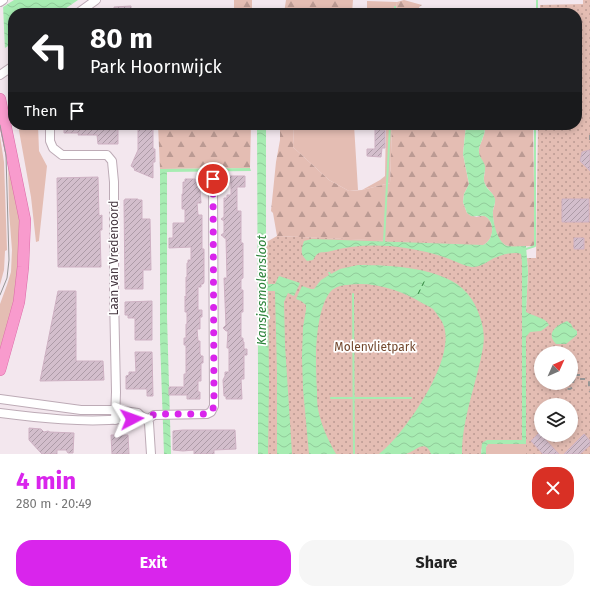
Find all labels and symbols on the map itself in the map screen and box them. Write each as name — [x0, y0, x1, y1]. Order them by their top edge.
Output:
pin — [196, 162, 230, 196]
street label: Laan van Vredenoord — [107, 200, 121, 316]
water label: Kansjesmolensloot — [254, 234, 269, 345]
park label: Molenvlietpark — [334, 340, 416, 354]
north arrow — [534, 346, 578, 390]
position arrow — [111, 398, 153, 440]

